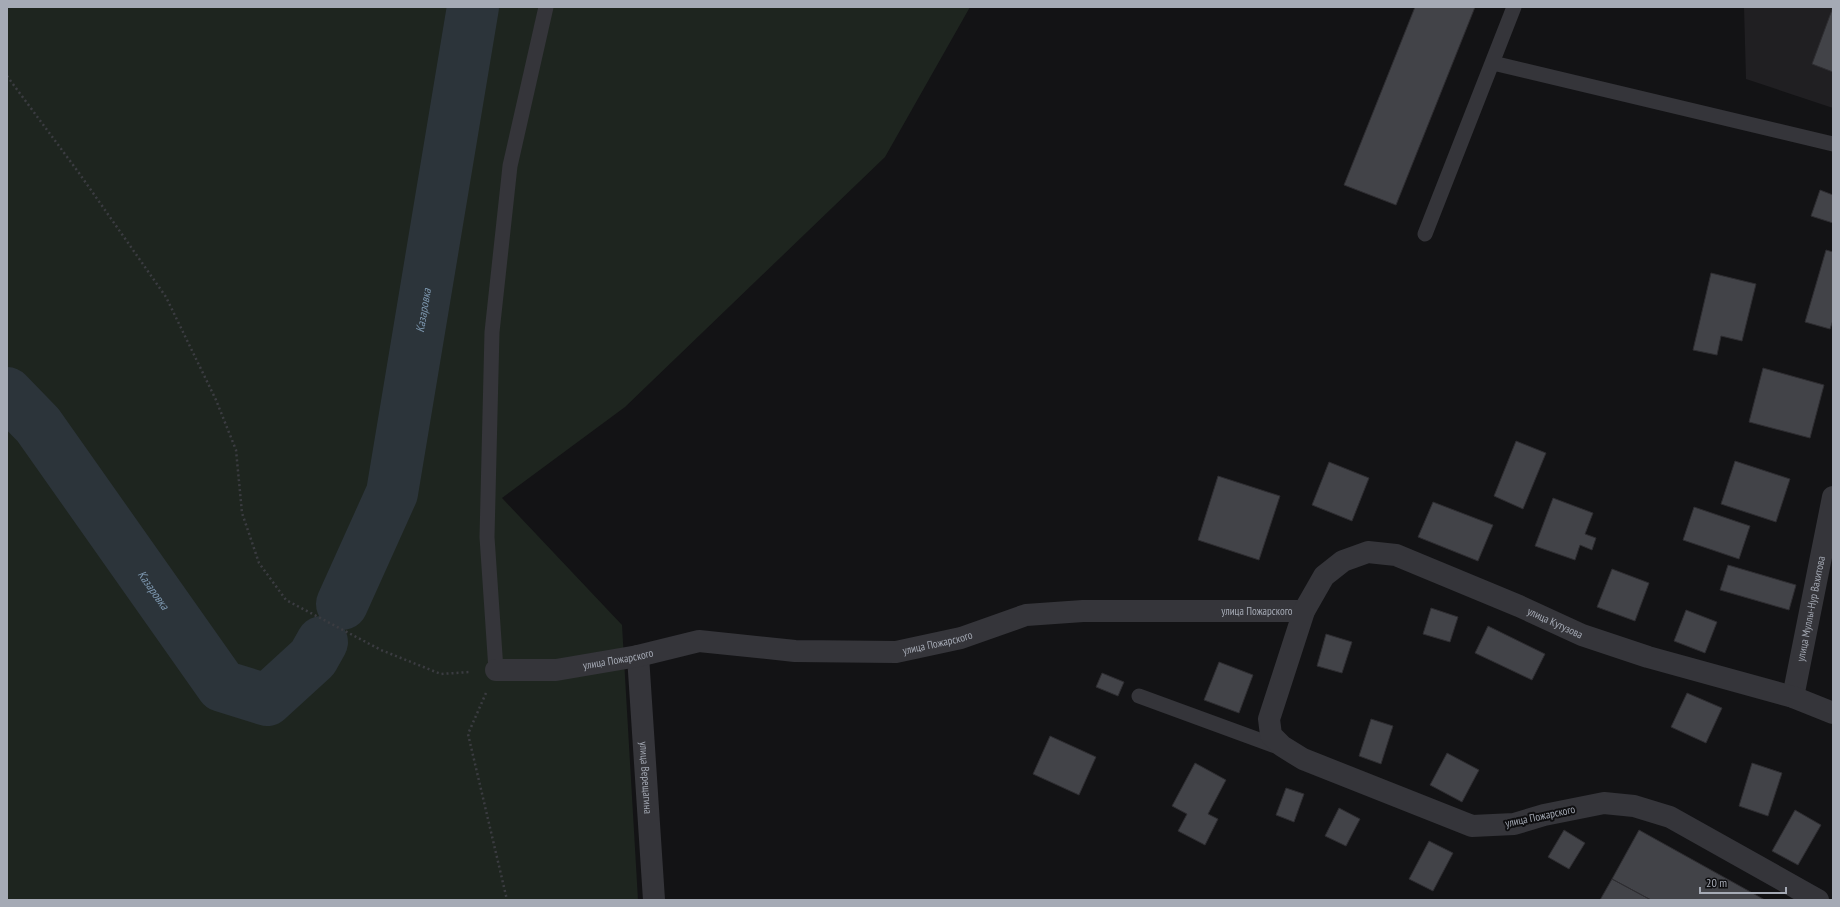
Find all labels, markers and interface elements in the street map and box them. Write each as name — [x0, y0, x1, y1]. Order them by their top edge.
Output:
water label: Казаровка — [411, 286, 434, 333]
street label: улица Муллы-Нур Вахитова — [1793, 555, 1828, 663]
water label: Казаровка — [135, 567, 174, 613]
street label: улица Пожарского — [1221, 604, 1293, 618]
street label: улица Кутузова — [1525, 604, 1585, 642]
street label: улица Пожарского — [901, 627, 975, 657]
street label: улица Пожарского — [582, 645, 655, 672]
street label: улица Верещагина — [637, 741, 655, 814]
street label: улица Пожарского — [1504, 802, 1577, 830]
scale bar — [1700, 869, 1786, 895]
text: 20 m — [1706, 875, 1727, 890]

